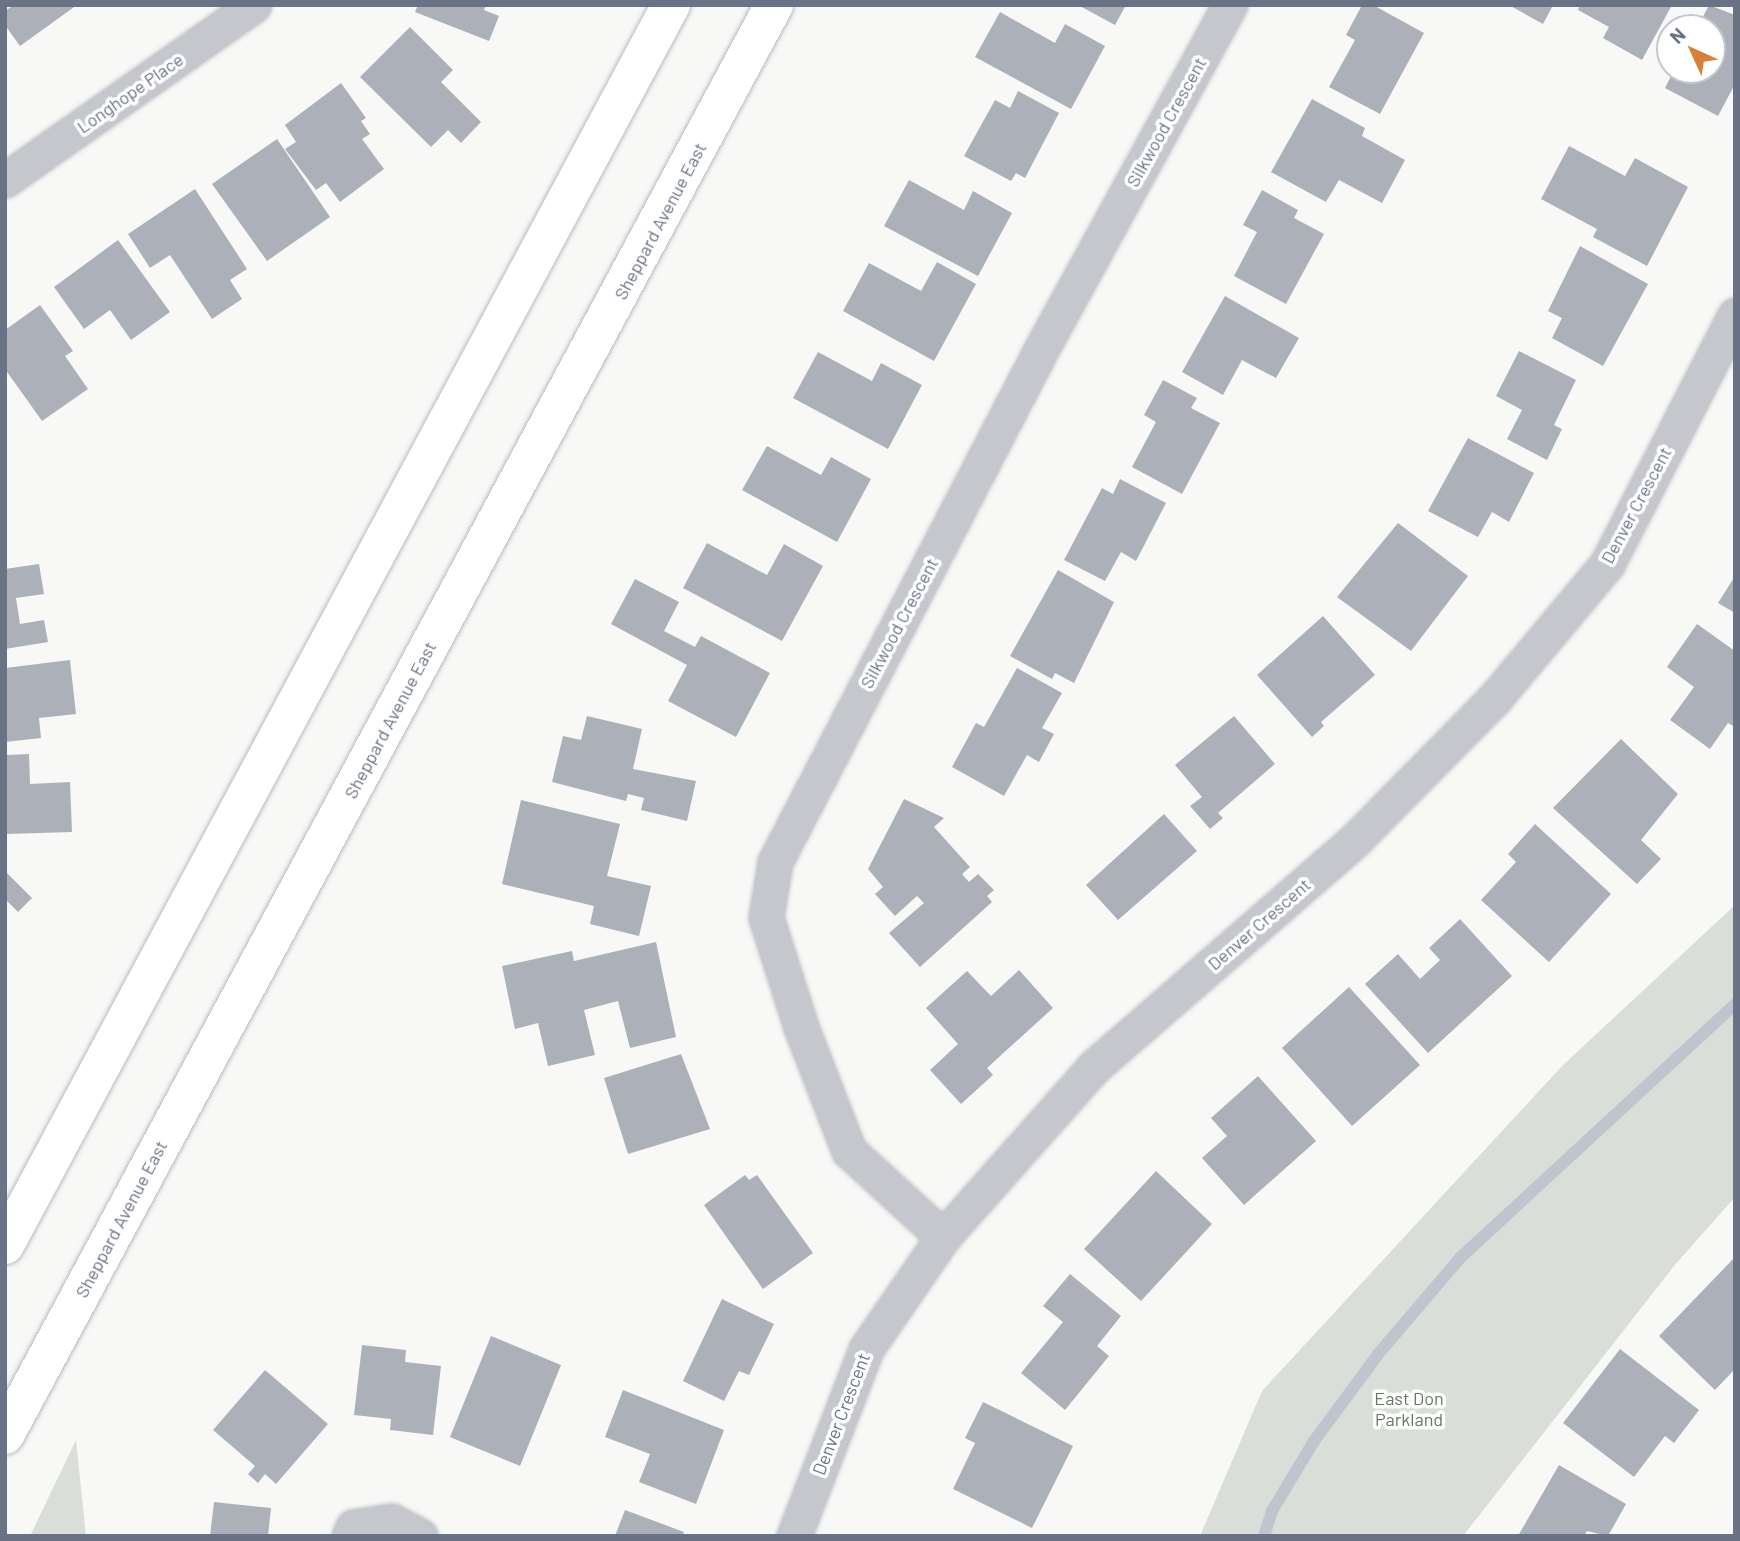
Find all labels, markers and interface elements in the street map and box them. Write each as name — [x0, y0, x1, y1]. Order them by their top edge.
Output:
north arrow — [1656, 14, 1726, 84]
text: N — [1665, 23, 1690, 48]
street label: Longhope Place — [73, 48, 187, 138]
street label: Silkwood Crescent — [1121, 54, 1211, 190]
street label: Sheppard Avenue East — [609, 139, 711, 303]
street label: Denver Crescent — [1596, 443, 1676, 567]
street label: Silkwood Crescent — [856, 554, 942, 692]
street label: Sheppard Avenue East — [339, 638, 441, 802]
street label: Denver Crescent — [1203, 874, 1315, 974]
street label: Sheppard Avenue East — [70, 1137, 172, 1301]
street label: Denver Crescent — [808, 1350, 874, 1478]
park label: East Don Parkland — [1374, 1388, 1444, 1430]

